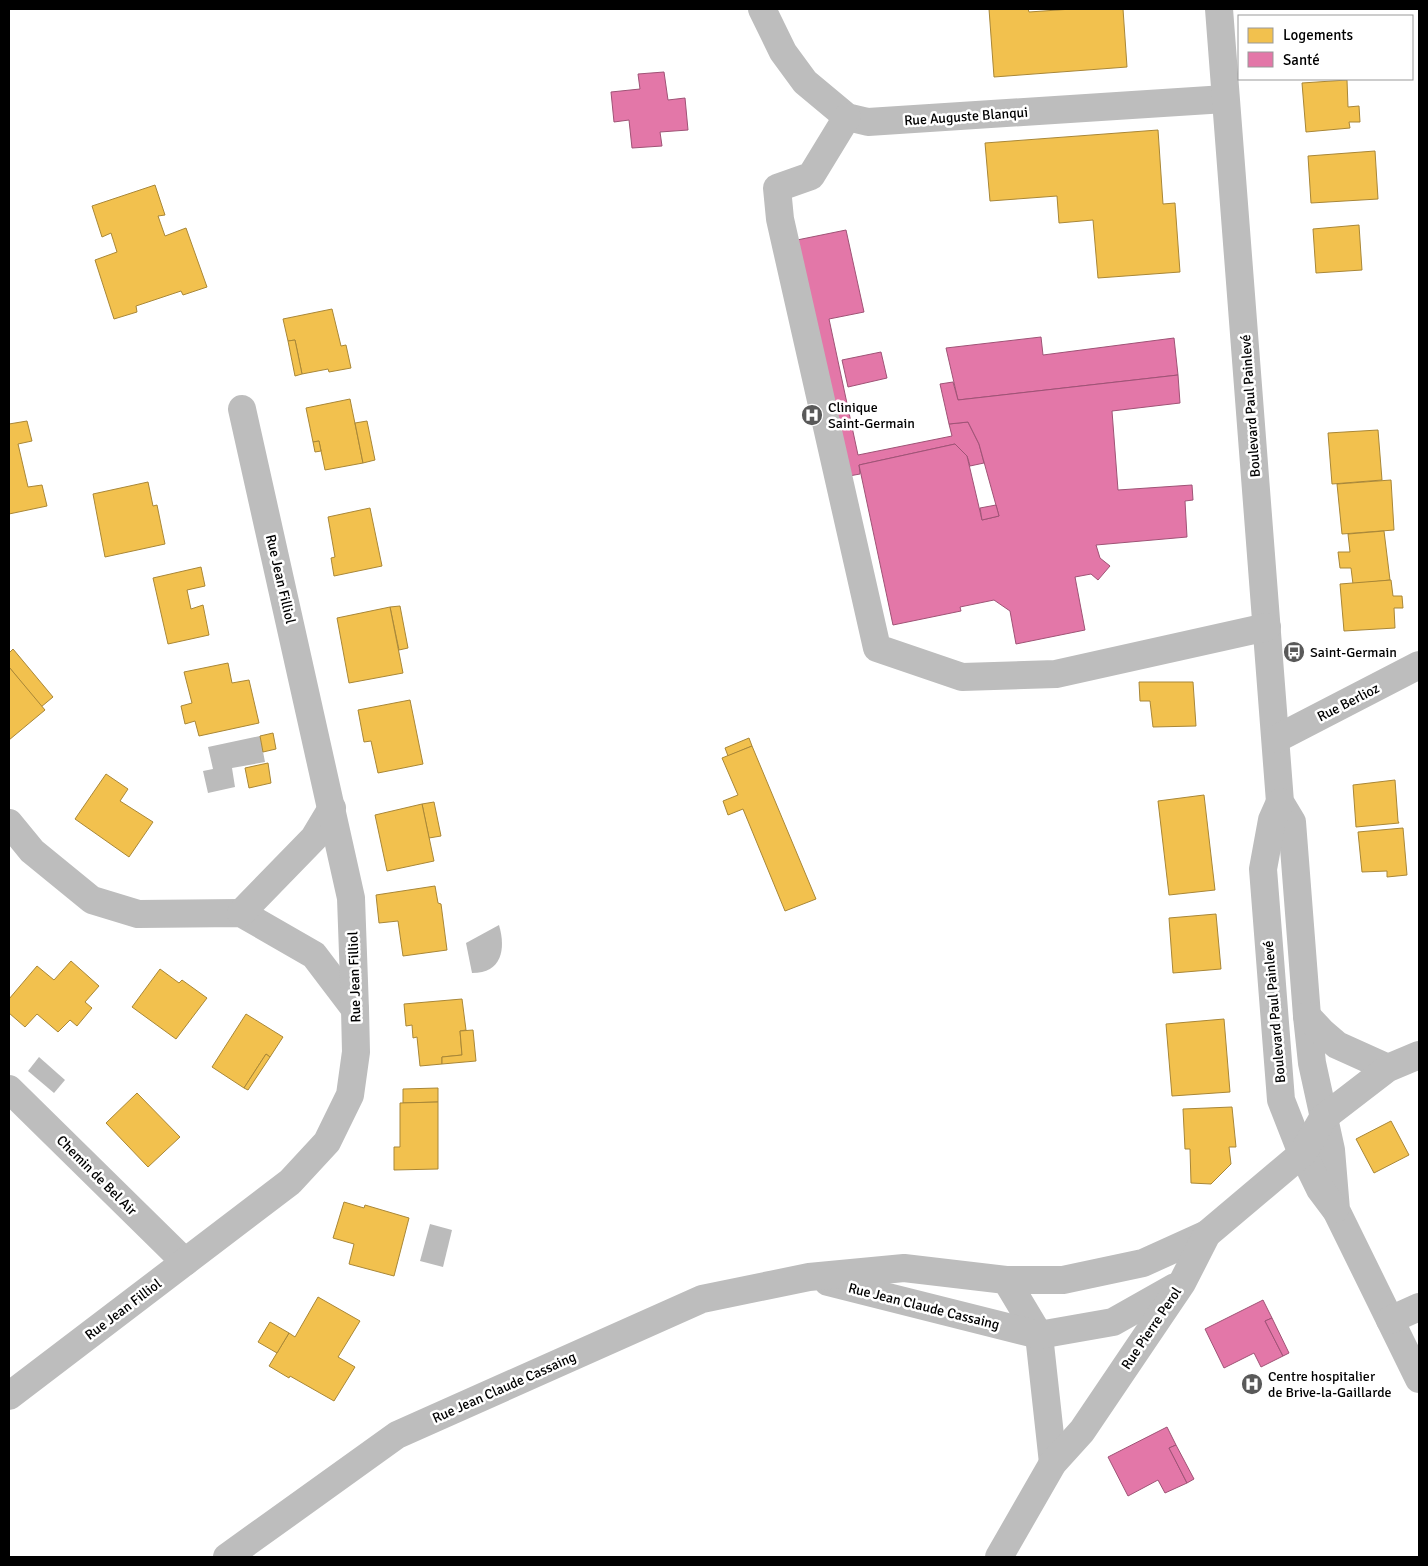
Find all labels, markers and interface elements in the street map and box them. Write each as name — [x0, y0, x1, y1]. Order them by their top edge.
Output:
legend — [1238, 15, 1413, 80]
text: Logements — [1283, 26, 1354, 44]
text: Santé — [1283, 51, 1320, 69]
street label: Rue Auguste Blanqui — [904, 104, 1029, 129]
street label: Boulevard Paul Painlevé — [1237, 334, 1264, 478]
place label: Clinique Saint-Germain — [828, 399, 915, 432]
hospital icon: Clinique Saint-Germain — [800, 403, 824, 427]
street label: Rue Jean Filliol — [262, 533, 299, 625]
bus stop icon: Saint-Germain — [1282, 640, 1306, 664]
place label: Saint-Germain — [1310, 644, 1397, 661]
street label: Rue Berlioz — [1314, 680, 1382, 725]
street label: Rue Jean Filliol — [344, 931, 365, 1023]
street label: Boulevard Paul Painlevé — [1260, 940, 1289, 1084]
street label: Chemin de Bel Air — [53, 1132, 141, 1220]
street label: Rue Jean Filliol — [82, 1275, 165, 1344]
street label: Rue Jean Claude Cassaing — [846, 1279, 1001, 1334]
street label: Rue Pierre Perol — [1118, 1284, 1185, 1373]
street label: Rue Jean Claude Cassaing — [430, 1348, 579, 1427]
place label: Centre hospitalier de Brive-la-Gaillarde — [1268, 1368, 1392, 1401]
hospital icon: Centre hospitalier de Brive-la-Gaillarde — [1240, 1372, 1264, 1396]

